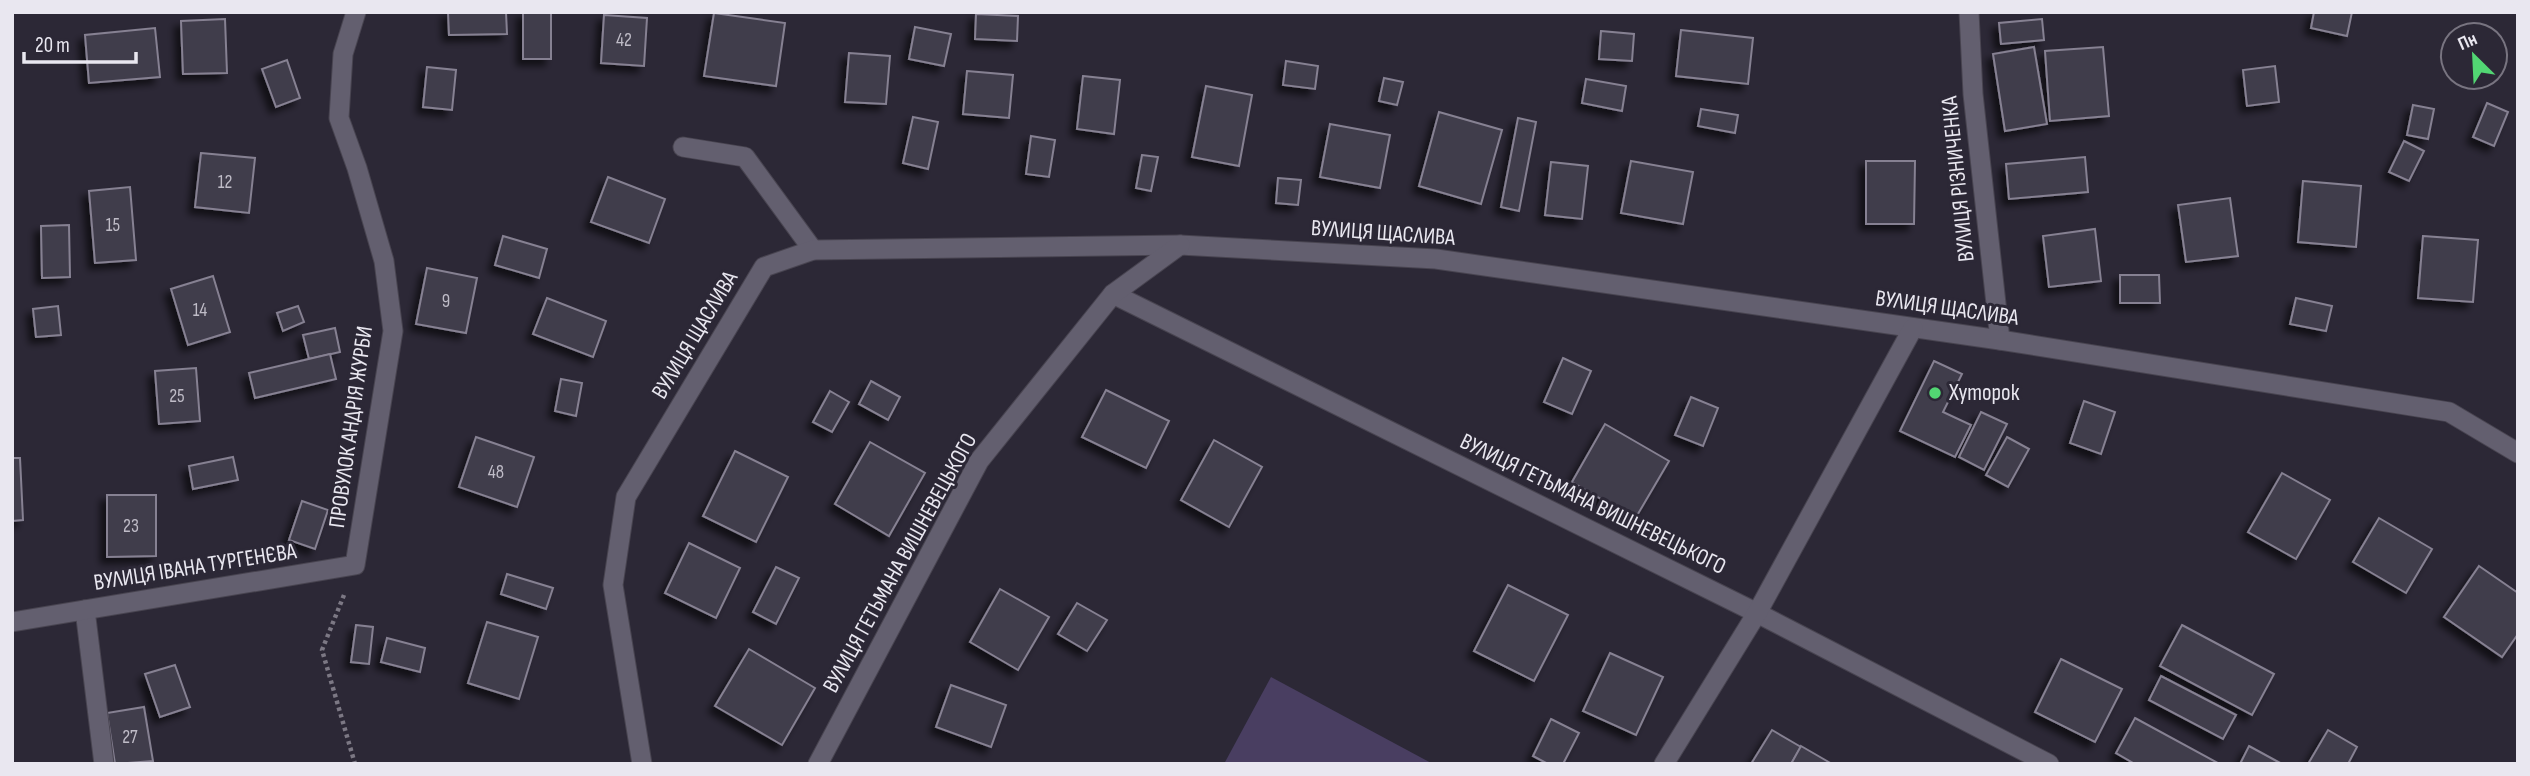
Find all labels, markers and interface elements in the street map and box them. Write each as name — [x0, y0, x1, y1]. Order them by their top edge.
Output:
scale bar — [24, 21, 136, 65]
north arrow — [2439, 21, 2509, 91]
text: Пн — [2455, 28, 2481, 56]
house number: 42 — [616, 29, 632, 52]
text: 20 m — [35, 33, 70, 58]
street label: ВУЛИЦЯ РІЗНИЧЕНКА — [1935, 95, 1981, 263]
house number: 12 — [218, 171, 232, 194]
house number: 15 — [106, 214, 120, 237]
street label: ВУЛИЦЯ ЩАСЛИВА — [1310, 214, 1456, 252]
street label: ВУЛИЦЯ ЩАСЛИВА — [646, 266, 744, 404]
street label: ВУЛИЦЯ ЩАСЛИВА — [1874, 284, 2021, 332]
house number: 9 — [442, 290, 450, 313]
house number: 14 — [193, 299, 207, 322]
street label: ПРОВУЛОК АНДРІЯ ЖУРБИ — [323, 324, 379, 530]
place label: Хуторок — [1948, 379, 2020, 407]
house number: 25 — [169, 385, 185, 408]
marker: Хуторок — [1927, 385, 1943, 401]
street label: ВУЛИЦЯ ГЕТЬМАНА ВИШНЕВЕЦЬКОГО — [1455, 427, 1731, 581]
street label: ВУЛИЦЯ ГЕТЬМАНА ВИШНЕВЕЦЬКОГО — [817, 428, 983, 698]
house number: 48 — [488, 461, 504, 484]
house number: 23 — [123, 515, 139, 538]
street label: ВУЛИЦЯ ІВАНА ТУРГЕНЄВА — [92, 537, 298, 597]
house number: 27 — [122, 726, 138, 749]

